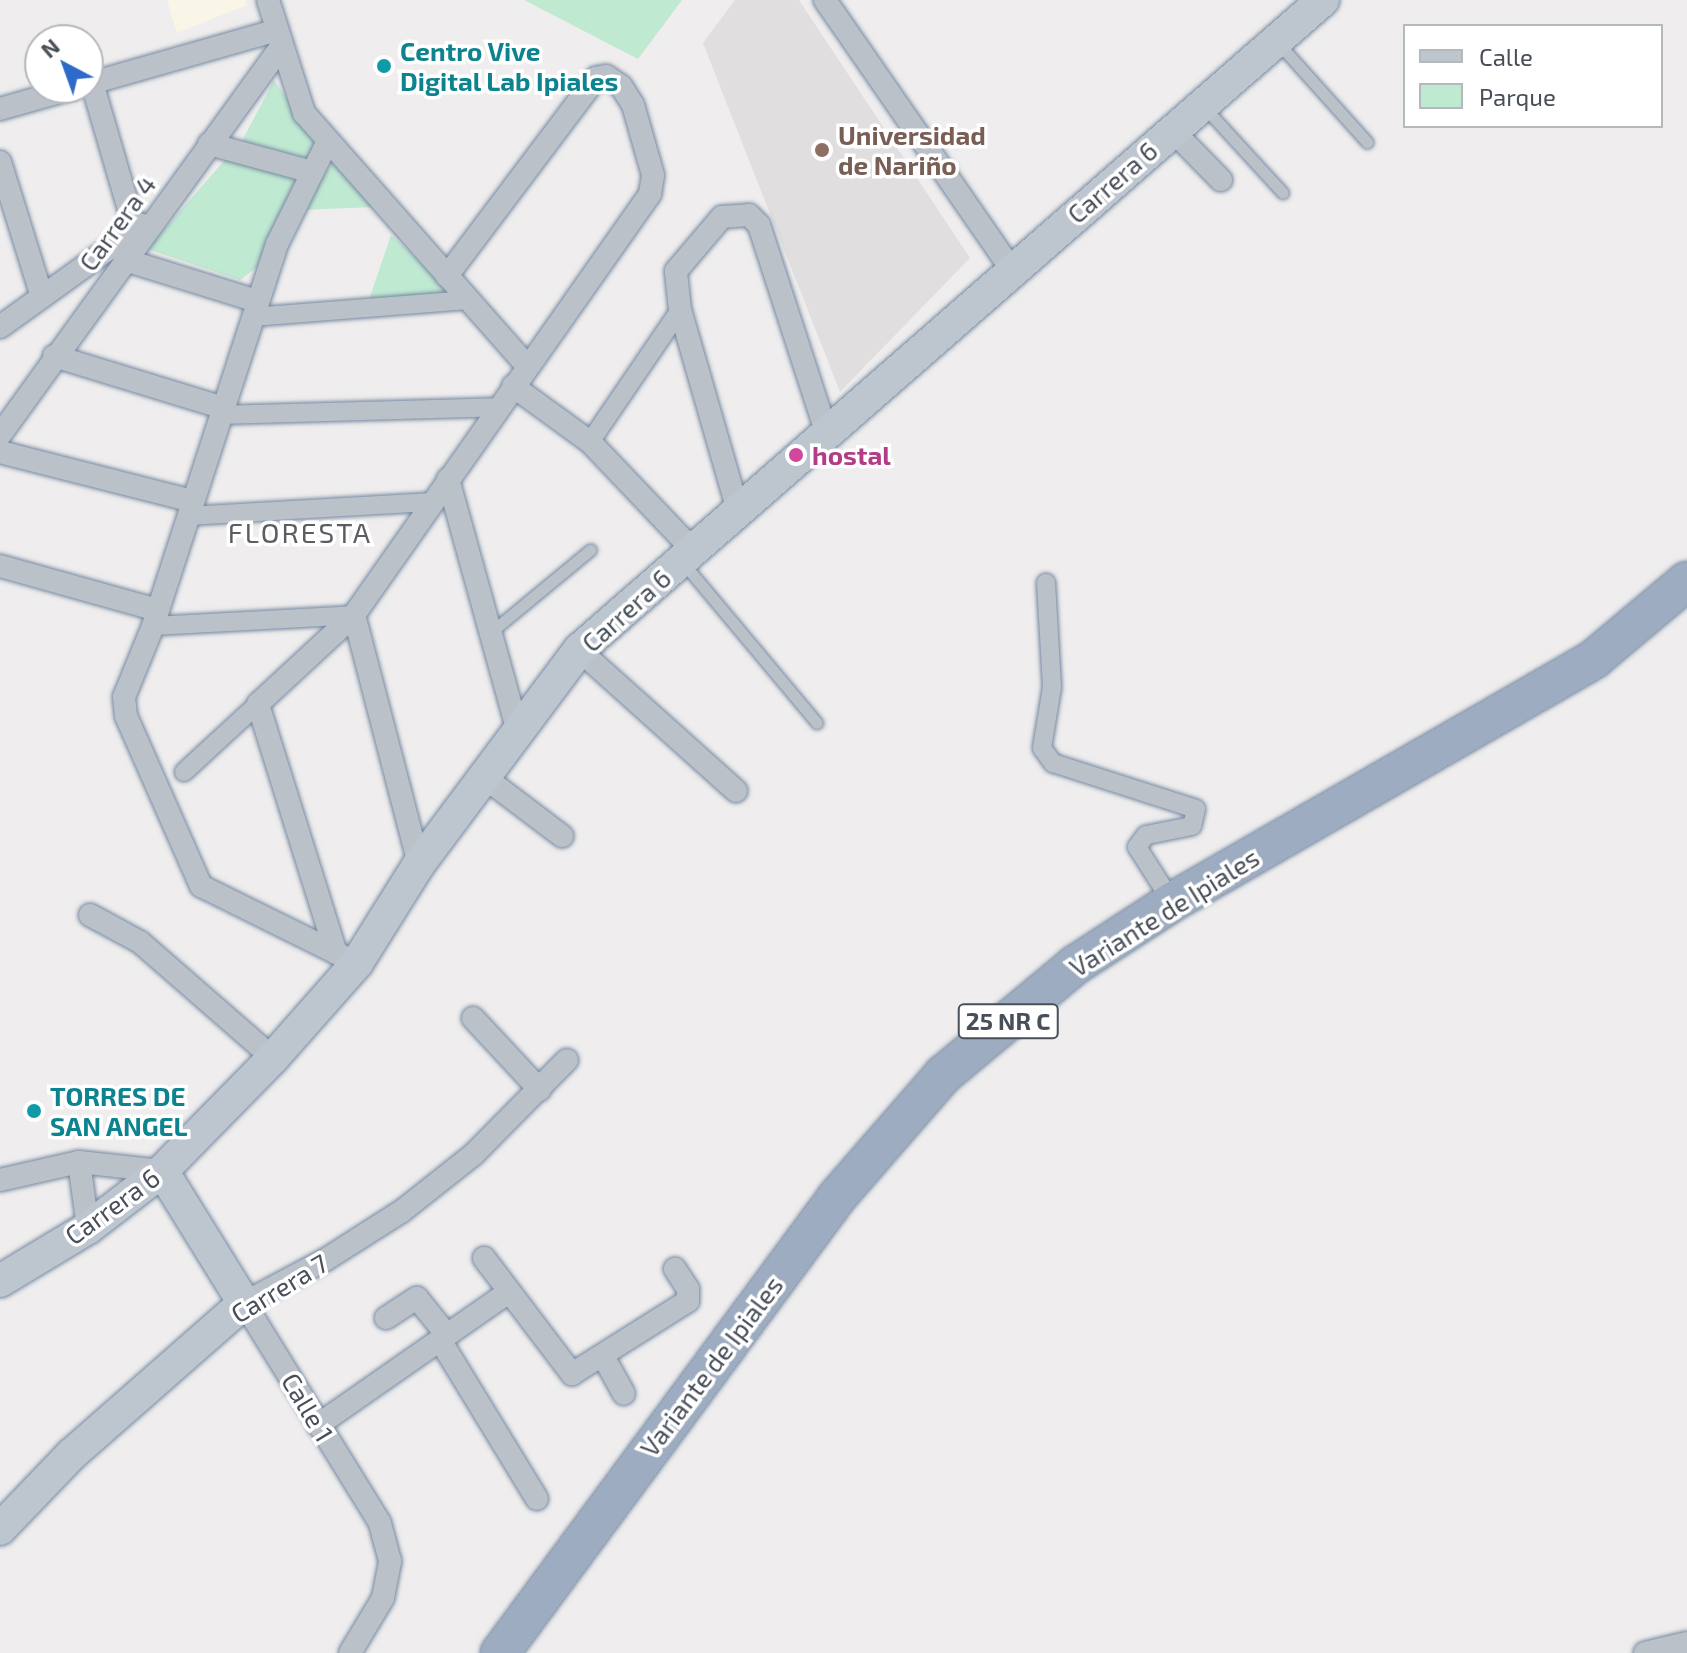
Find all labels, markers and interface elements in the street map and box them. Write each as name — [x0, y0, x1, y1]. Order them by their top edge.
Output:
north arrow — [24, 24, 104, 104]
legend — [1403, 24, 1663, 128]
text: N — [35, 32, 64, 62]
place label: Centro Vive Digital Lab Ipiales — [400, 35, 619, 96]
text: Calle — [1479, 42, 1533, 71]
marker: Centro Vive Digital Lab Ipiales — [375, 57, 393, 75]
text: Parque — [1479, 82, 1556, 111]
place label: Universidad de Nariño — [838, 119, 986, 180]
street label: Carrera 6 — [1061, 134, 1163, 230]
marker: Universidad de Nariño — [813, 141, 831, 159]
street label: Carrera 4 — [72, 169, 162, 277]
place label: hostal — [812, 439, 891, 471]
marker: hostal — [787, 446, 805, 464]
district label: FLORESTA — [228, 515, 372, 549]
street label: Carrera 6 — [575, 562, 677, 658]
street label: Variante de Ipiales — [1064, 841, 1264, 983]
road number: 25 NR C — [956, 1001, 1060, 1041]
place label: TORRES DE SAN ANGEL — [50, 1080, 188, 1142]
marker: TORRES DE SAN ANGEL — [25, 1102, 43, 1120]
street label: Carrera 6 — [59, 1161, 165, 1251]
street label: Carrera 7 — [225, 1247, 333, 1329]
street label: Variante de Ipiales — [633, 1270, 789, 1462]
street label: Calle 1 — [275, 1367, 341, 1447]

